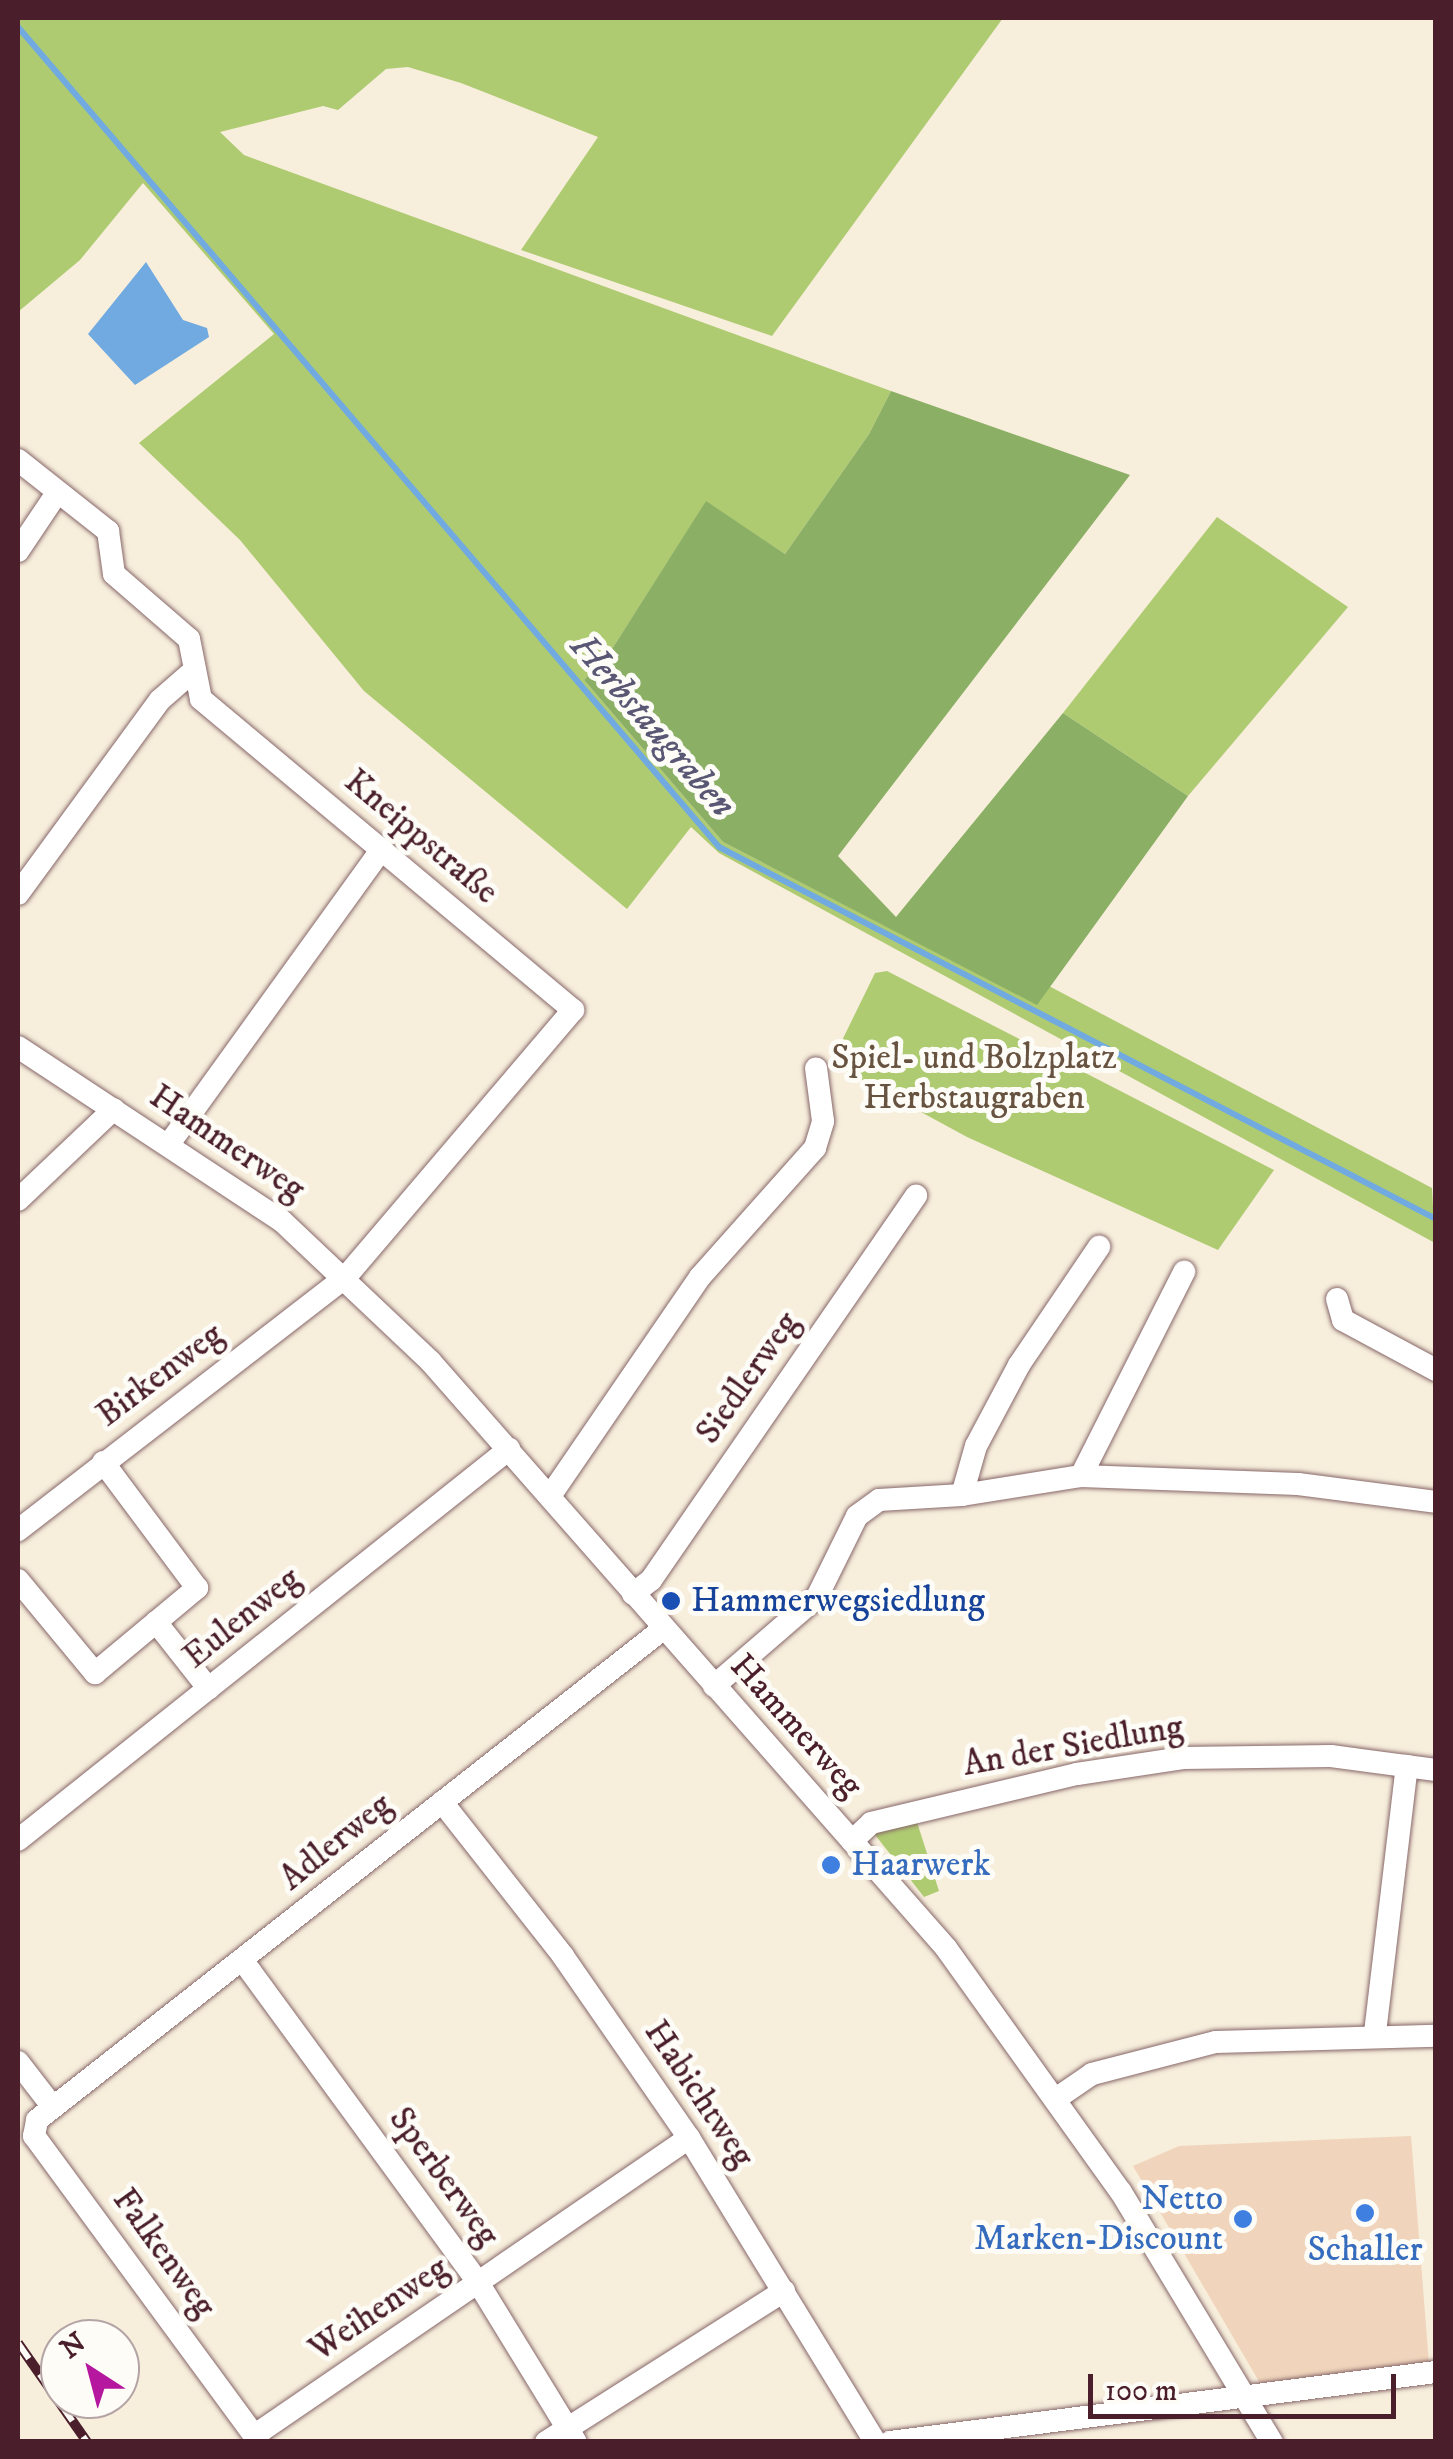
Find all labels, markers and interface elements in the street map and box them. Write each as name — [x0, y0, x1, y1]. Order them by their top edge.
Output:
water label: Herbstaugraben — [560, 625, 744, 827]
street label: Kneippstraße — [336, 761, 506, 913]
park label: Spiel- und Bolzplatz Herbstaugraben — [831, 1037, 1117, 1119]
street label: Hammerweg — [141, 1076, 313, 1210]
street label: Siedlerweg — [687, 1304, 809, 1452]
street label: Birkenweg — [89, 1314, 231, 1436]
street label: Eulenweg — [175, 1558, 309, 1678]
place label: Hammerwegsiedlung — [691, 1580, 985, 1622]
marker: Hammerwegsiedlung — [660, 1590, 682, 1612]
street label: Hammerweg — [721, 1646, 871, 1806]
street label: An der Siedlung — [960, 1706, 1186, 1786]
street label: Adlerweg — [272, 1784, 400, 1900]
place label: Haarwerk — [851, 1844, 991, 1886]
marker: Haarwerk — [820, 1854, 842, 1876]
street label: Habichtweg — [635, 2013, 763, 2175]
street label: Sperberweg — [380, 2099, 508, 2255]
place label: Netto Marken-Discount — [974, 2178, 1223, 2260]
street label: Falkenweg — [103, 2180, 225, 2326]
marker: Schaller — [1354, 2202, 1376, 2224]
marker: Netto Marken-Discount — [1232, 2208, 1254, 2230]
place label: Schaller — [1307, 2229, 1423, 2271]
street label: Weihenweg — [302, 2247, 456, 2371]
north arrow — [40, 2319, 140, 2419]
text: N — [54, 2325, 93, 2367]
scale bar — [1093, 2354, 1400, 2416]
text: 100 m — [1105, 2373, 1177, 2410]

